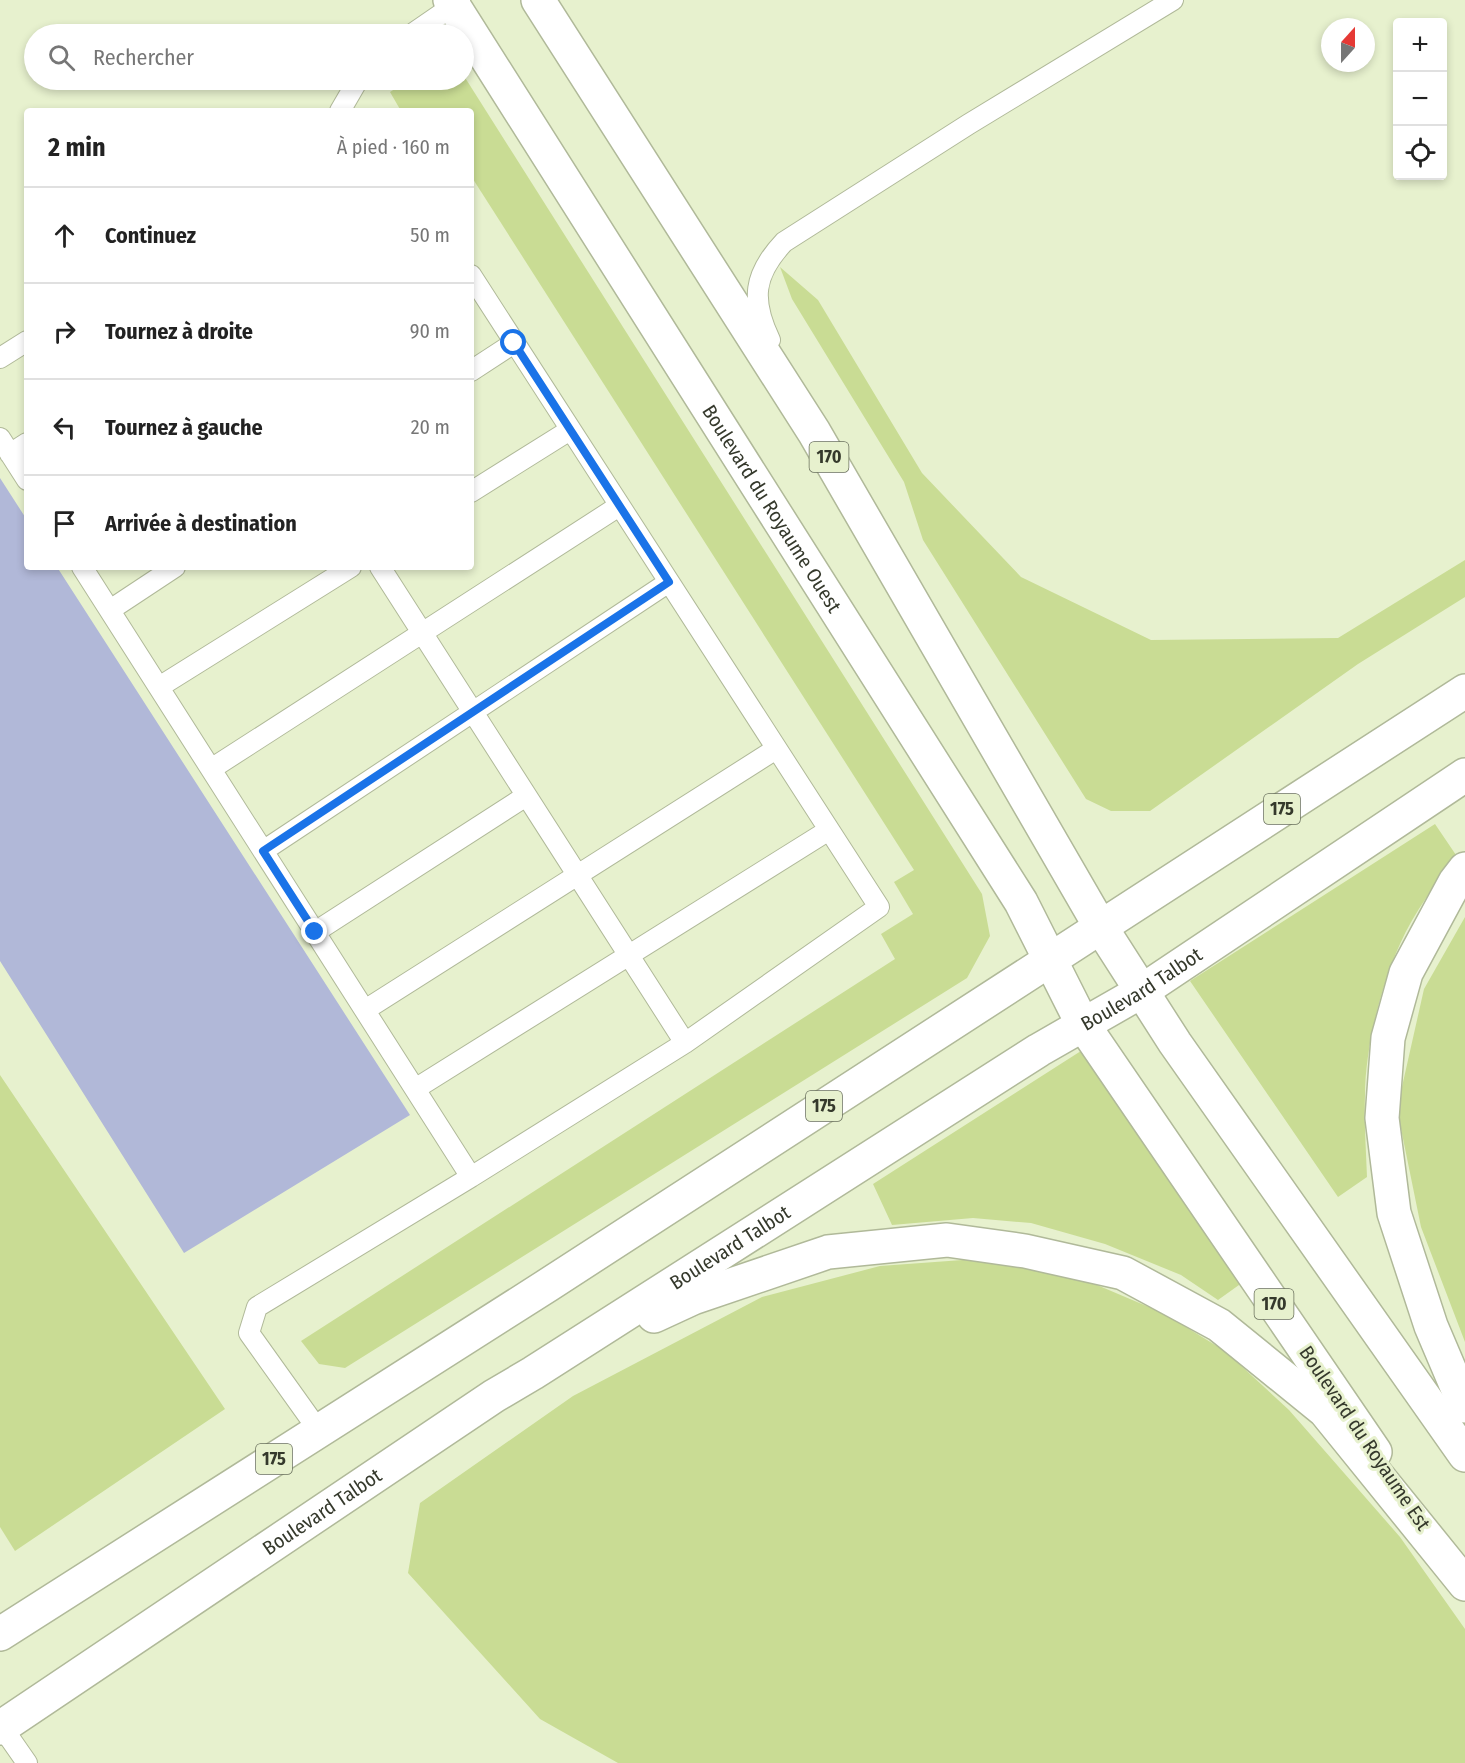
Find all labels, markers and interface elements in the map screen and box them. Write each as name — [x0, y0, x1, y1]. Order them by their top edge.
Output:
north arrow — [1321, 18, 1375, 72]
map controls — [1393, 18, 1447, 180]
button: + — [1393, 18, 1447, 72]
search box — [24, 24, 474, 90]
icon: search — [45, 41, 78, 74]
text: Rechercher — [93, 44, 194, 71]
button: − — [1393, 72, 1447, 126]
button: locate — [1393, 126, 1447, 180]
text: 2 min — [48, 132, 106, 163]
text: À pied · 160 m — [337, 135, 450, 159]
icon: ahead — [48, 219, 81, 252]
text: Continuez — [105, 222, 196, 249]
text: 50 m — [410, 223, 450, 247]
icon: right — [48, 315, 81, 348]
text: Tournez à droite — [105, 318, 253, 345]
text: 90 m — [410, 319, 450, 343]
route start — [500, 329, 526, 355]
street label: Boulevard du Royaume Ouest — [697, 400, 847, 617]
icon: left — [48, 411, 81, 444]
text: Tournez à gauche — [105, 414, 263, 441]
text: 20 m — [411, 415, 450, 439]
road number: 170 — [810, 442, 848, 472]
icon: arrive — [48, 507, 81, 540]
text: Arrivée à destination — [105, 510, 297, 537]
road number: 175 — [1264, 794, 1300, 824]
route end — [301, 918, 327, 944]
street label: Boulevard Talbot — [1077, 942, 1207, 1035]
road number: 175 — [806, 1091, 842, 1121]
street label: Boulevard Talbot — [665, 1200, 795, 1295]
road number: 170 — [1254, 1289, 1294, 1319]
street label: Boulevard du Royaume Est — [1294, 1341, 1436, 1535]
road number: 175 — [256, 1444, 292, 1474]
street label: Boulevard Talbot — [258, 1463, 386, 1560]

